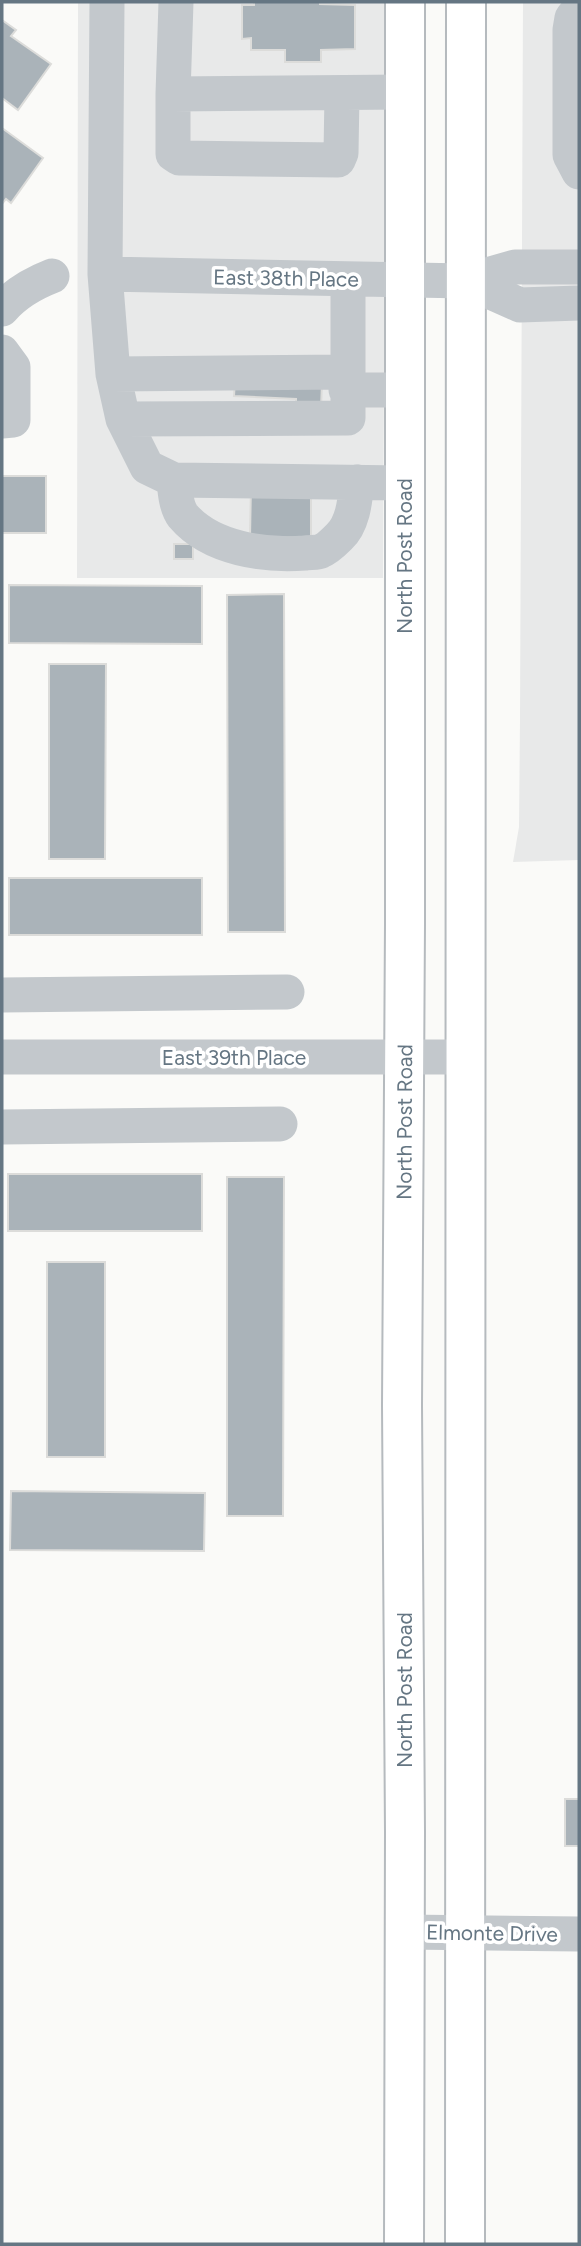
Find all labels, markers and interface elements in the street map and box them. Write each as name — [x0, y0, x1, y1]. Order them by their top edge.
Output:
street label: East 38th Place — [213, 264, 359, 292]
street label: North Post Road — [392, 478, 417, 634]
street label: North Post Road — [391, 1044, 417, 1200]
street label: East 39th Place — [162, 1045, 306, 1070]
street label: North Post Road — [392, 1612, 417, 1768]
street label: Elmonte Drive — [426, 1919, 558, 1947]

